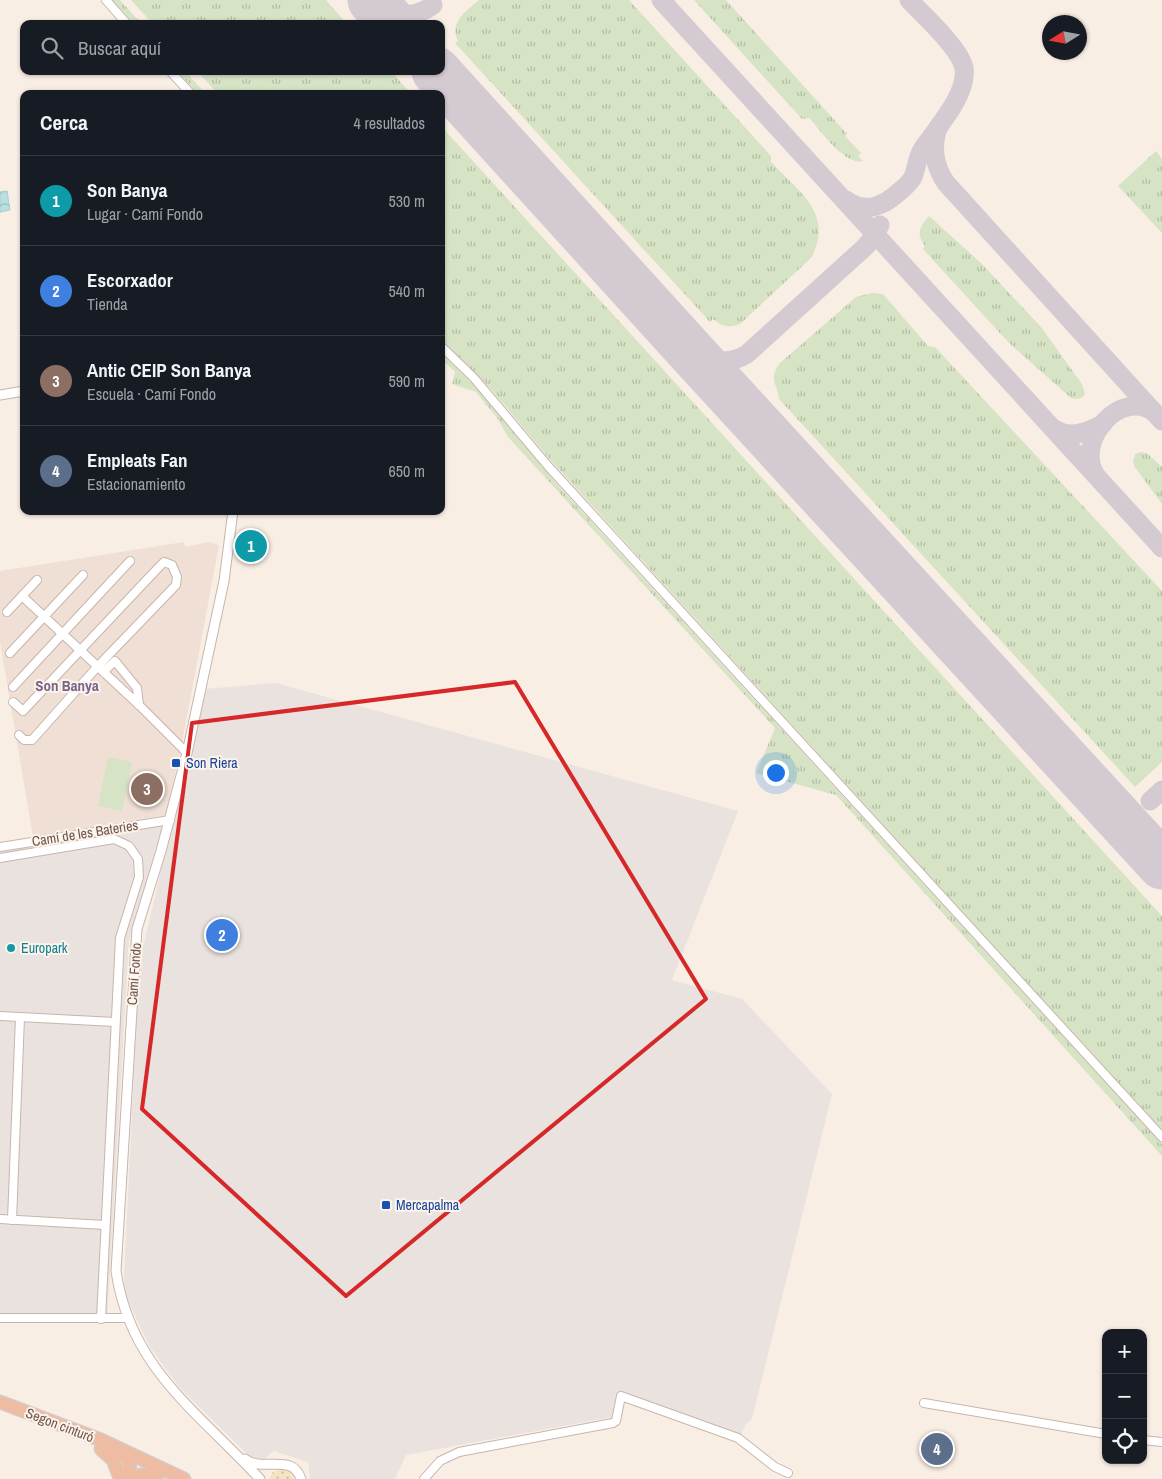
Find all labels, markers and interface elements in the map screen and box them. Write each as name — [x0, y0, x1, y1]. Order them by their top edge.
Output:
north arrow — [1042, 15, 1087, 60]
search box — [20, 20, 445, 75]
icon: search — [38, 34, 66, 62]
text: Buscar aquí — [78, 35, 161, 61]
text: Cerca — [40, 108, 88, 137]
text: 4 resultados — [354, 112, 425, 134]
text: Son Banya — [87, 177, 168, 203]
text: 1 — [52, 190, 60, 212]
text: 530 m — [389, 190, 425, 212]
text: Lugar · Camí Fondo — [87, 203, 203, 225]
text: Escorxador — [87, 267, 173, 293]
text: 2 — [52, 280, 60, 302]
text: 540 m — [389, 280, 425, 302]
text: Tienda — [87, 293, 128, 315]
text: Antic CEIP Son Banya — [87, 357, 251, 383]
text: 3 — [52, 370, 60, 392]
text: 590 m — [389, 370, 425, 392]
text: Escuela · Camí Fondo — [87, 383, 216, 405]
text: Empleats Fan — [87, 447, 188, 473]
text: 4 — [52, 460, 60, 482]
text: 650 m — [389, 460, 425, 482]
text: Estacionamiento — [87, 473, 185, 495]
pin: 1 — [235, 527, 267, 565]
district label: Son Banya — [35, 675, 99, 696]
place label: Son Riera — [186, 754, 238, 772]
marker: Son Riera — [170, 757, 182, 769]
your location — [763, 760, 789, 786]
pin: 3 — [131, 770, 163, 808]
street label: Camí de les Bateries — [31, 816, 140, 850]
pin: 2 — [206, 916, 238, 954]
place label: Europark — [21, 939, 68, 957]
marker: Europark — [5, 942, 17, 954]
street label: Camí Fondo — [123, 942, 145, 1006]
place label: Mercapalma — [396, 1196, 460, 1214]
marker: Mercapalma — [380, 1199, 392, 1211]
map controls — [1102, 1329, 1147, 1464]
button: + — [1102, 1329, 1147, 1374]
button: − — [1102, 1374, 1147, 1419]
street label: Segon cinturó — [23, 1404, 97, 1446]
button: locate — [1102, 1419, 1147, 1464]
pin: 4 — [921, 1430, 953, 1468]

